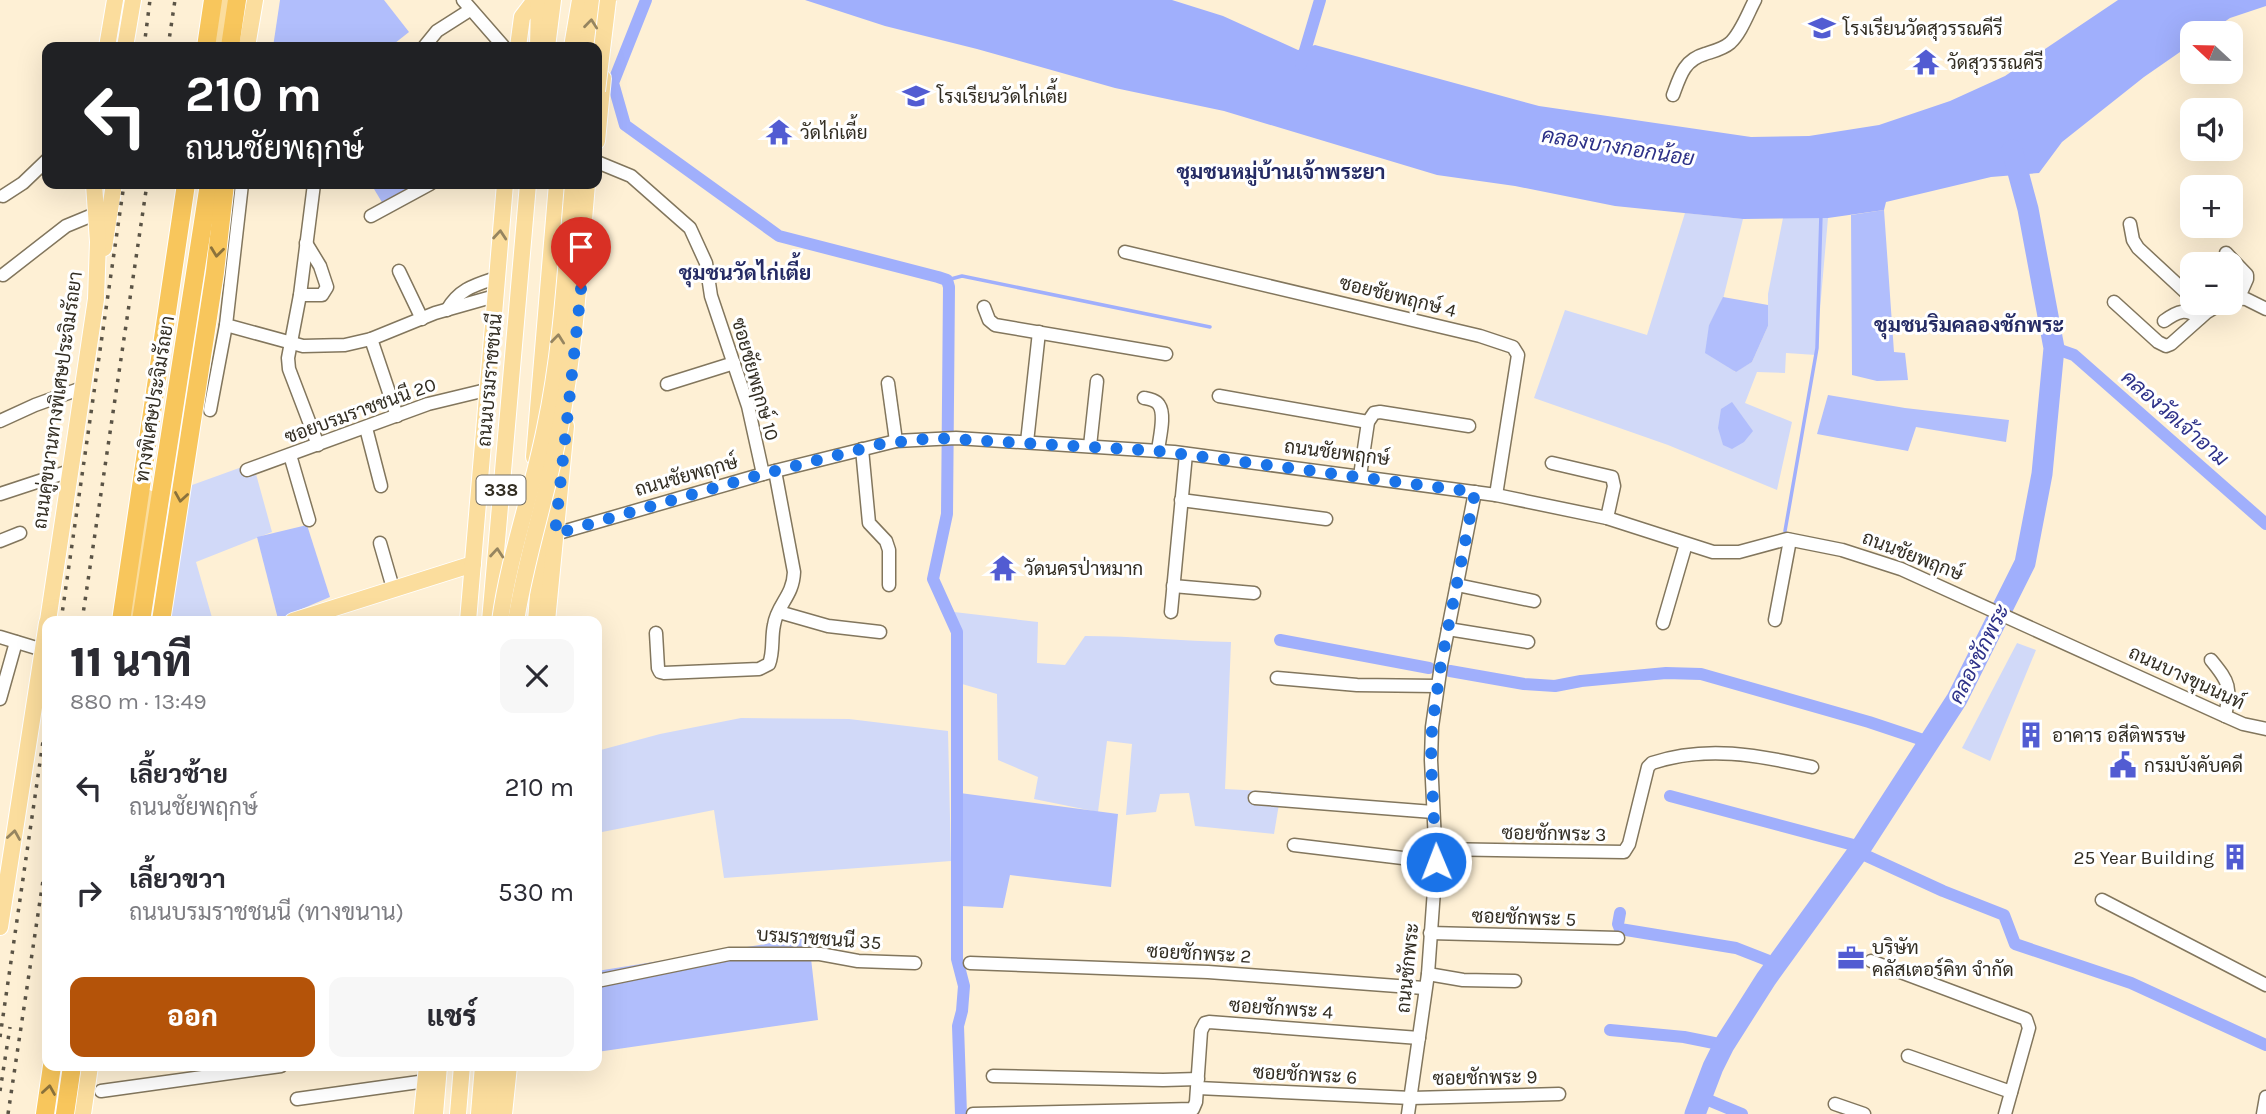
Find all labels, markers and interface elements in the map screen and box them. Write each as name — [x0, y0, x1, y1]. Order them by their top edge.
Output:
school or university icon: โรงเรียนวัดสุวรรณคีรี — [1807, 13, 1837, 43]
place label: โรงเรียนวัดสุวรรณคีรี — [1842, 16, 2003, 41]
one-way arrow — [583, 18, 598, 29]
north arrow — [2180, 21, 2244, 84]
map controls — [2180, 21, 2243, 315]
temple icon: วัดสุวรรณคีรี — [1911, 47, 1941, 77]
place label: วัดสุวรรณคีรี — [1947, 50, 2044, 75]
text: 210 m — [185, 66, 322, 123]
icon: left — [70, 70, 161, 161]
place label: โรงเรียนวัดไก่เตี้ย — [936, 78, 1068, 108]
school or university icon: โรงเรียนวัดไก่เตี้ย — [901, 81, 931, 111]
button: sound — [2180, 98, 2243, 161]
place label: วัดไก่เตี้ย — [800, 114, 868, 144]
temple icon: วัดไก่เตี้ย — [764, 117, 794, 147]
water label: คลองบางกอกน้อย — [1540, 122, 1696, 171]
text: ถนนชัยพฤกษ์ — [185, 130, 364, 167]
district label: ชุมชนหมู่บ้านเจ้าพระยา — [1176, 159, 1386, 187]
button: + — [2180, 175, 2243, 238]
pin — [551, 217, 611, 289]
icon: arrive — [562, 228, 600, 266]
one-way arrow — [492, 229, 507, 240]
one-way arrow — [210, 246, 225, 257]
district label: ชุมชนวัดไก่เตี้ย — [679, 252, 811, 288]
button: − — [2180, 252, 2243, 315]
street label: ถนนคู่ขนานทางพิเศษประจิมรัถยา — [28, 270, 89, 531]
street label: ซอยชัยพฤกษ์ 4 — [1337, 270, 1459, 322]
street label: ถนนบรมราชชนนี — [471, 312, 507, 448]
district label: ชุมชนริมคลองชักพระ — [1874, 313, 2064, 340]
street label: ทางพิเศษประจิมรัถยา — [131, 314, 179, 484]
street label: ซอยชัยพฤกษ์ 10 — [727, 315, 785, 443]
one-way arrow — [551, 333, 566, 345]
water label: คลองวัดเจ้าอาม — [2117, 364, 2234, 471]
street label: ซอยบรมราชชนนี 20 — [281, 371, 439, 449]
street label: ถนนชัยพฤกษ์ — [1283, 434, 1392, 471]
street label: ถนนชัยพฤกษ์ — [632, 449, 741, 501]
road number: 338 — [476, 476, 526, 504]
one-way arrow — [173, 491, 188, 503]
street label: ถนนชัยพฤกษ์ — [1859, 525, 1968, 586]
one-way arrow — [489, 547, 504, 559]
temple icon: วัดนครป่าหมาก — [988, 553, 1018, 583]
place label: วัดนครป่าหมาก — [1024, 556, 1143, 580]
water label: คลองชักพระ — [1944, 600, 2015, 708]
text: 11 นาที — [70, 637, 192, 687]
button: close — [500, 639, 574, 713]
street label: ถนนบางขุนนนท์ — [2125, 640, 2249, 715]
text: 880 m · 13:49 — [70, 688, 207, 715]
building icon: อาคาร อสีติพรรษ — [2016, 720, 2046, 750]
place label: อาคาร อสีติพรรษ — [2052, 723, 2187, 747]
public building icon: กรมบังคับคดี — [2108, 750, 2138, 780]
place label: กรมบังคับคดี — [2144, 753, 2243, 777]
text: เลี้ยวซ้าย — [129, 759, 228, 790]
icon: left — [70, 769, 108, 807]
text: 210 m — [504, 772, 574, 803]
text: ถนนชัยพฤกษ์ — [129, 794, 258, 821]
street label: ซอยชักพระ 3 — [1501, 822, 1607, 846]
position arrow — [1399, 825, 1473, 899]
one-way arrow — [6, 830, 21, 841]
building icon: 25 Year Building — [2220, 842, 2250, 872]
place label: 25 Year Building — [2074, 847, 2214, 869]
text: เลี้ยวขวา — [129, 864, 226, 895]
icon: right — [70, 874, 108, 912]
text: 530 m — [498, 877, 574, 908]
text: ถนนบรมราชชนนี (ทางขนาน) — [129, 899, 404, 926]
street label: ซอยชักพระ 5 — [1471, 905, 1577, 931]
street label: บรมราชชนนี 35 — [756, 922, 882, 954]
street label: ถนนชักพระ — [1392, 922, 1424, 1014]
place label: บริษัท คลัสเตอร์คิท จำกัด — [1872, 937, 2014, 981]
street label: ซอยชักพระ 2 — [1146, 940, 1252, 968]
office icon: บริษัท คลัสเตอร์คิท จำกัด — [1836, 943, 1866, 973]
button: ออก — [70, 977, 315, 1057]
button: แชร์ — [329, 977, 574, 1057]
street label: ซอยชักพระ 4 — [1228, 994, 1334, 1024]
street label: ซอยชักพระ 6 — [1252, 1061, 1358, 1089]
street label: ซอยชักพระ 9 — [1432, 1066, 1538, 1090]
one-way arrow — [41, 1084, 56, 1096]

